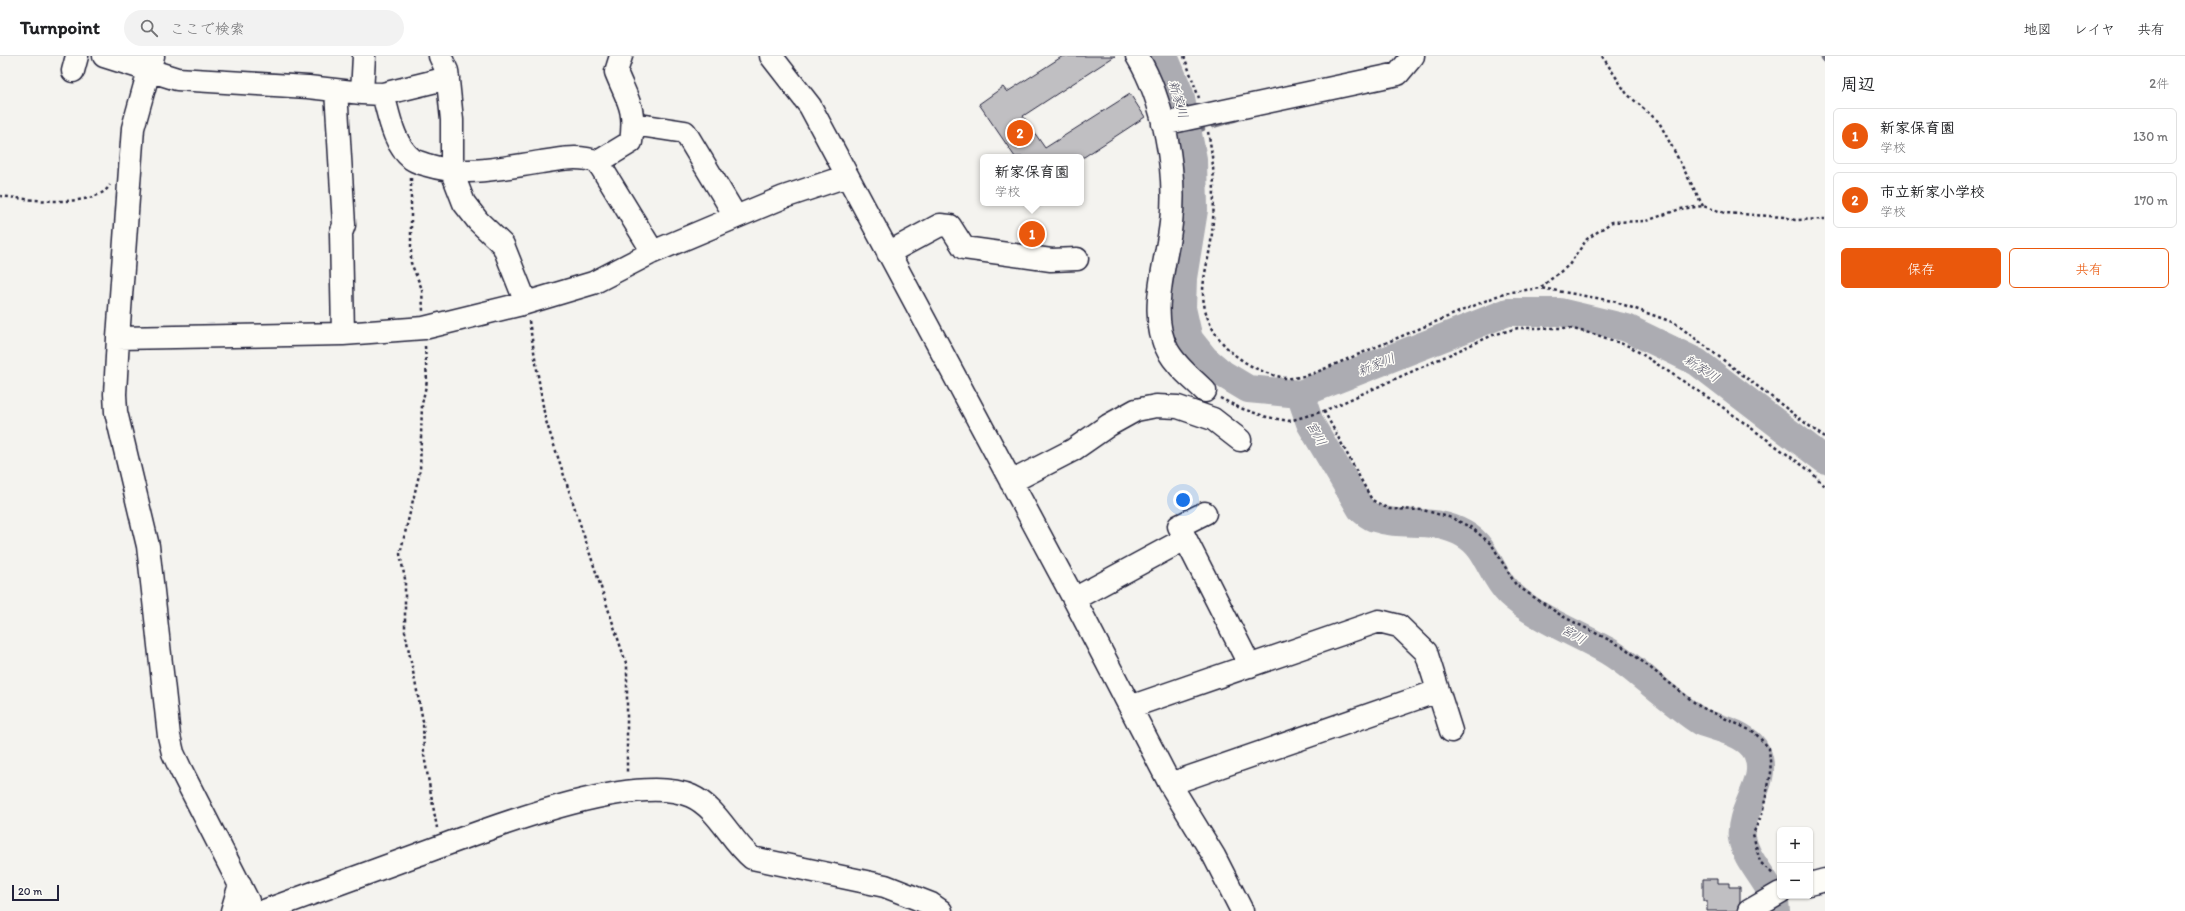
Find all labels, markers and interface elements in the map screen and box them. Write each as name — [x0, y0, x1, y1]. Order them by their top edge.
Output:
search box — [124, 10, 404, 46]
text: Turnpoint — [20, 16, 100, 39]
icon: search — [138, 17, 160, 39]
text: ここで検索 — [170, 20, 245, 38]
text: 地図 — [2024, 21, 2052, 38]
text: レイヤ — [2074, 21, 2115, 38]
text: 共有 — [2137, 21, 2165, 38]
text: 周辺 — [1841, 74, 1875, 94]
text: 2件 — [2149, 76, 2169, 91]
water label: 新家川 — [1166, 78, 1191, 120]
pin: 2 — [1007, 118, 1033, 148]
text: 新家保育園 — [1880, 119, 1955, 137]
text: 1 — [1852, 129, 1858, 144]
text: 130 m — [2133, 129, 2168, 144]
text: 学校 — [1880, 140, 1906, 155]
popup — [980, 154, 1084, 206]
text: 新家保育園 — [994, 163, 1070, 181]
text: 市立新家小学校 — [1880, 183, 1985, 201]
text: 学校 — [994, 184, 1021, 199]
text: 2 — [1852, 193, 1858, 208]
text: 170 m — [2134, 193, 2168, 208]
text: 学校 — [1880, 204, 1906, 219]
pin: 1 — [1019, 219, 1045, 249]
button: 保存 — [1841, 248, 2001, 288]
button: 共有 — [2009, 248, 2169, 288]
water label: 新家川 — [1355, 350, 1397, 379]
water label: 新家川 — [1681, 352, 1722, 385]
water label: 宮川 — [1304, 418, 1329, 448]
your location — [1173, 490, 1193, 510]
water label: 宮川 — [1559, 621, 1589, 647]
map controls — [1777, 827, 1813, 899]
button: + — [1777, 827, 1813, 863]
button: − — [1777, 863, 1813, 899]
scale bar — [12, 883, 59, 902]
text: 20 m — [18, 885, 42, 898]

